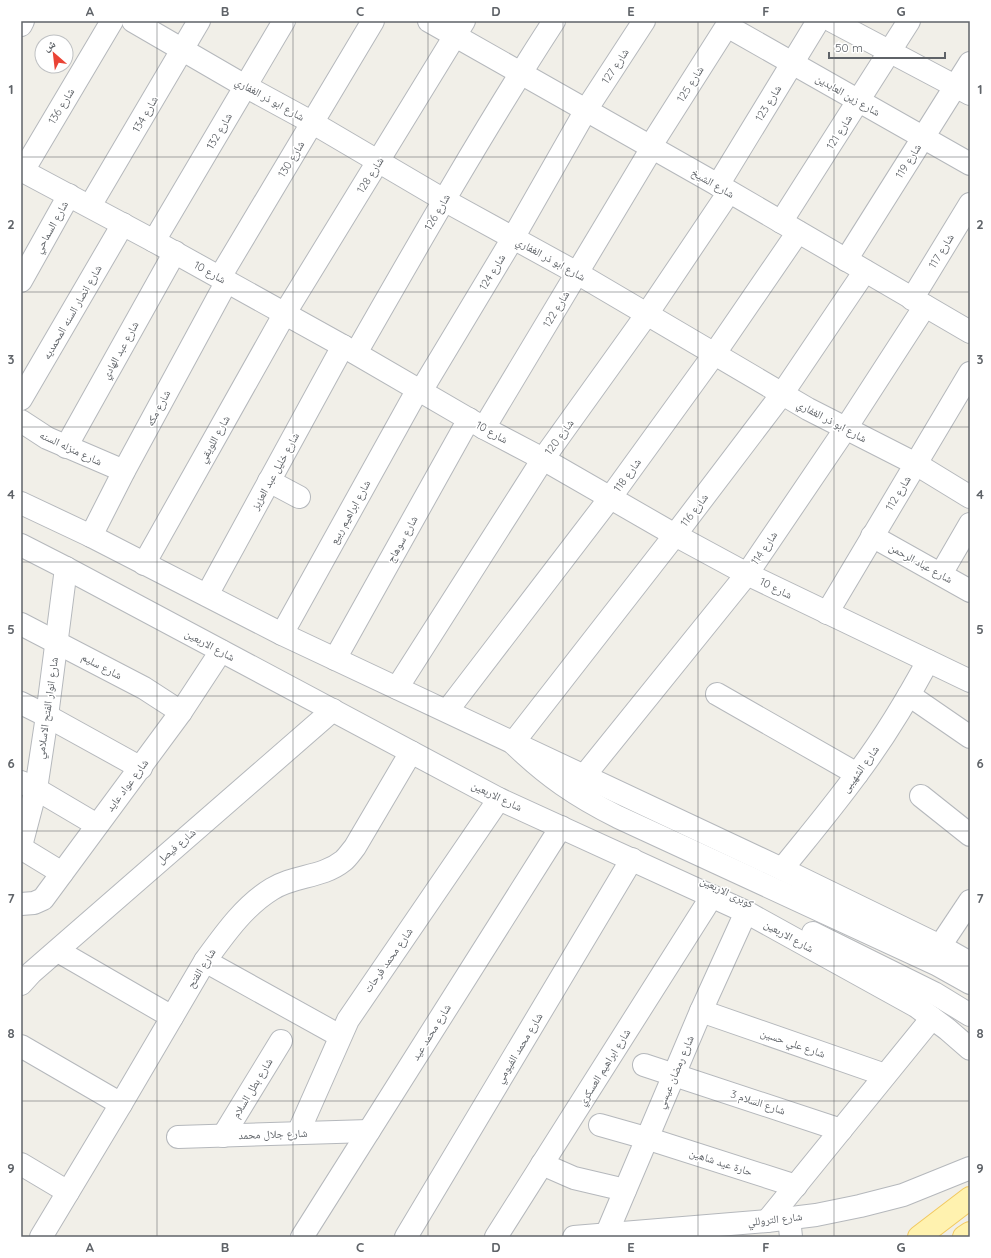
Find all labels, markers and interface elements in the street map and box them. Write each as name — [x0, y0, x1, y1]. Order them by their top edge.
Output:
text: A — [86, 3, 95, 19]
text: B — [221, 3, 229, 19]
text: C — [356, 3, 364, 19]
text: D — [491, 3, 501, 19]
text: E — [627, 3, 635, 19]
text: F — [762, 3, 770, 19]
text: G — [896, 3, 906, 19]
north arrow — [34, 34, 74, 74]
scale bar — [829, 34, 945, 60]
text: ش — [41, 36, 59, 55]
text: 50 m — [835, 40, 863, 55]
street label: شارع 127 — [598, 46, 632, 86]
street label: شارع 125 — [673, 63, 707, 105]
street label: شارع زين العابدين — [813, 71, 883, 119]
street label: شارع ابو ذر الغفاري — [232, 74, 307, 125]
text: 1 — [8, 81, 14, 97]
text: 1 — [977, 81, 983, 97]
street label: شارع 123 — [752, 82, 784, 124]
street label: شارع 136 — [45, 85, 77, 127]
street label: شارع 134 — [129, 93, 161, 135]
street label: شارع 132 — [203, 110, 235, 152]
street label: شارع 121 — [823, 112, 855, 152]
street label: شارع 130 — [275, 138, 307, 180]
street label: شارع 119 — [892, 141, 924, 181]
street label: شارع 128 — [353, 154, 387, 196]
street label: شارع الشيخ — [689, 165, 737, 201]
street label: شارع 126 — [421, 191, 453, 233]
street label: شارع السماحي — [31, 198, 73, 257]
text: 2 — [7, 216, 15, 232]
text: 2 — [976, 216, 984, 232]
street label: شارع 117 — [925, 231, 957, 271]
street label: شارع ابو ذر الغفاري — [513, 234, 588, 285]
street label: شارع 124 — [476, 251, 508, 293]
street label: شارع 10 — [191, 258, 229, 286]
street label: شارع انصار السنه المحمديه — [39, 262, 105, 362]
street label: شارع 122 — [540, 288, 572, 330]
street label: شارع عبد الهادي — [98, 319, 143, 382]
text: 3 — [8, 351, 15, 367]
text: 3 — [977, 351, 984, 367]
street label: شارع مكه — [143, 388, 173, 428]
street label: شارع ابو ذر الغفاري — [794, 397, 869, 447]
street label: شارع اللويقي — [195, 413, 234, 466]
street label: شارع 120 — [541, 416, 577, 458]
street label: شارع 10 — [473, 418, 511, 446]
street label: شارع منزله السنه — [38, 427, 104, 469]
street label: شارع خليل عبد العزيز — [247, 430, 302, 513]
street label: شارع 118 — [610, 456, 644, 494]
street label: شارع 112 — [882, 473, 914, 513]
street label: شارع ابراهيم ربيع — [327, 477, 374, 547]
text: 4 — [7, 486, 15, 502]
text: 4 — [976, 486, 984, 502]
street label: شارع 116 — [677, 491, 711, 529]
street label: شارع سوهاج — [383, 513, 421, 565]
street label: شارع 114 — [748, 528, 780, 568]
street label: شارع عباد الرحمن — [887, 540, 955, 586]
street label: شارع 10 — [757, 574, 795, 602]
text: 5 — [7, 621, 15, 637]
text: 5 — [976, 621, 984, 637]
street label: شارع الاربعين — [183, 626, 237, 664]
street label: شارع سليم — [79, 650, 125, 683]
street label: شارع انوار الفتح الاسلامي — [33, 656, 63, 760]
street label: شارع الشهيبى — [838, 743, 882, 795]
text: 6 — [7, 755, 15, 771]
text: 6 — [976, 755, 984, 771]
street label: شارع عواد عايد — [103, 756, 151, 814]
street label: شارع الاربعين — [469, 778, 525, 814]
street label: شارع فيصل — [153, 825, 199, 867]
street label: كوبرى الاربعين — [698, 873, 756, 911]
text: 7 — [7, 890, 15, 906]
text: 7 — [976, 890, 984, 906]
street label: شارع الاربعين — [762, 917, 816, 955]
street label: شارع محمد فرحات — [360, 925, 416, 995]
street label: شارع الفتح — [183, 945, 219, 991]
street label: شارع محمد عيد — [408, 1001, 454, 1063]
street label: شارع محمد الفيومي — [492, 1010, 547, 1087]
text: 8 — [7, 1025, 15, 1041]
street label: شارع علي حسين — [758, 1025, 827, 1062]
text: 8 — [976, 1025, 984, 1041]
street label: شارع ابراهيم العسكري — [575, 1026, 635, 1109]
street label: شارع رمضان عيسي — [653, 1033, 698, 1111]
street label: شارع بطل السلام — [229, 1055, 275, 1121]
street label: شارع السلام 3 — [729, 1087, 787, 1117]
street label: شارع جلال محمد — [238, 1126, 308, 1142]
street label: حارة عيد شاهين — [688, 1145, 754, 1179]
text: 9 — [7, 1160, 15, 1176]
text: 9 — [976, 1160, 984, 1176]
street label: شارع التروللي — [747, 1209, 803, 1231]
text: A — [86, 1239, 95, 1255]
text: B — [221, 1239, 229, 1255]
text: C — [356, 1239, 364, 1255]
text: D — [491, 1239, 501, 1255]
text: E — [627, 1239, 635, 1255]
text: F — [762, 1239, 770, 1255]
text: G — [896, 1239, 906, 1255]

